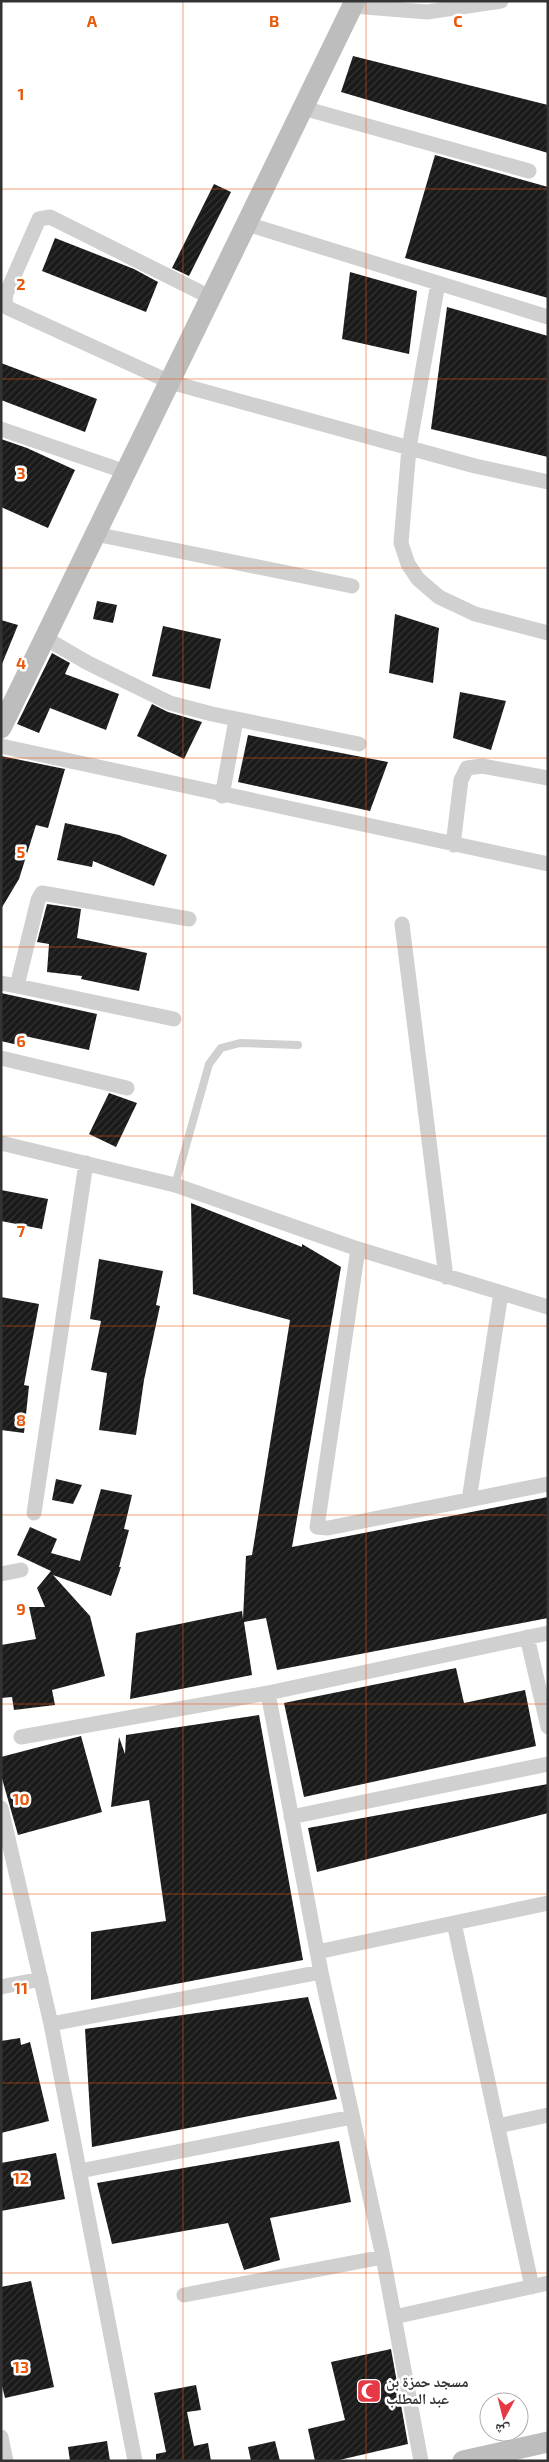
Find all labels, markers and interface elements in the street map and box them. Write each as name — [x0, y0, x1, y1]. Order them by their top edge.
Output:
text: A — [87, 11, 98, 30]
text: B — [269, 11, 279, 30]
text: C — [453, 11, 463, 30]
text: 1 — [18, 84, 24, 103]
text: 2 — [16, 274, 26, 293]
text: 3 — [16, 463, 26, 482]
text: 4 — [16, 653, 26, 672]
text: 5 — [17, 842, 26, 861]
text: 6 — [16, 1031, 26, 1050]
text: 7 — [17, 1221, 26, 1240]
text: 8 — [16, 1410, 26, 1429]
text: 9 — [16, 1599, 26, 1618]
text: 10 — [12, 1789, 30, 1808]
text: 11 — [14, 1978, 28, 1997]
text: 12 — [13, 2168, 29, 2187]
text: 13 — [13, 2357, 29, 2376]
place label: مسجد حمزة بن عبد المطلب — [386, 2372, 469, 2408]
mosque icon: مسجد حمزة بن عبد المطلب — [356, 2378, 382, 2404]
north arrow — [479, 2392, 529, 2442]
text: ش — [494, 2420, 511, 2440]

